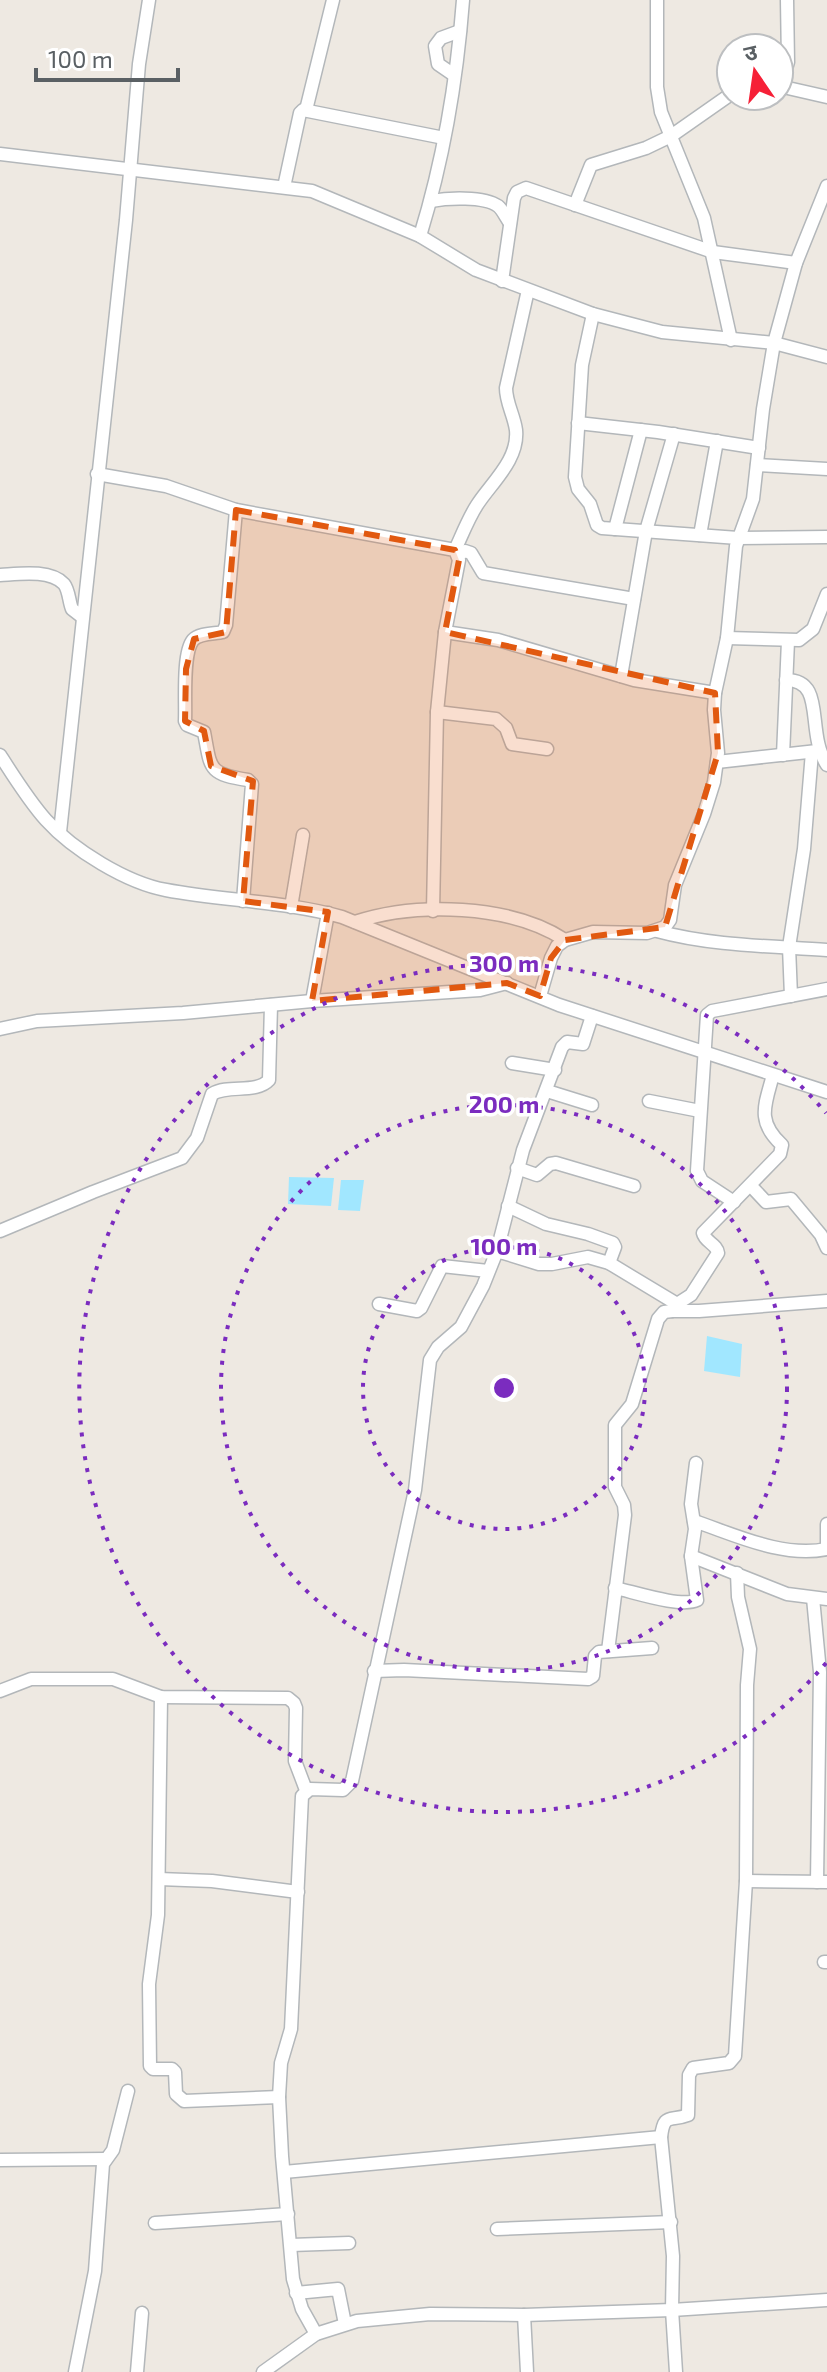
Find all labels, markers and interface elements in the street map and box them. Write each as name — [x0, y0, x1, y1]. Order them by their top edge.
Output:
scale bar — [36, 32, 178, 82]
north arrow — [715, 32, 795, 112]
text: उ — [741, 37, 761, 66]
text: 100 m — [48, 44, 113, 73]
text: 300 m — [469, 948, 539, 977]
text: 200 m — [469, 1089, 539, 1118]
text: 100 m — [471, 1231, 537, 1260]
centre of rings — [490, 1374, 518, 1402]

